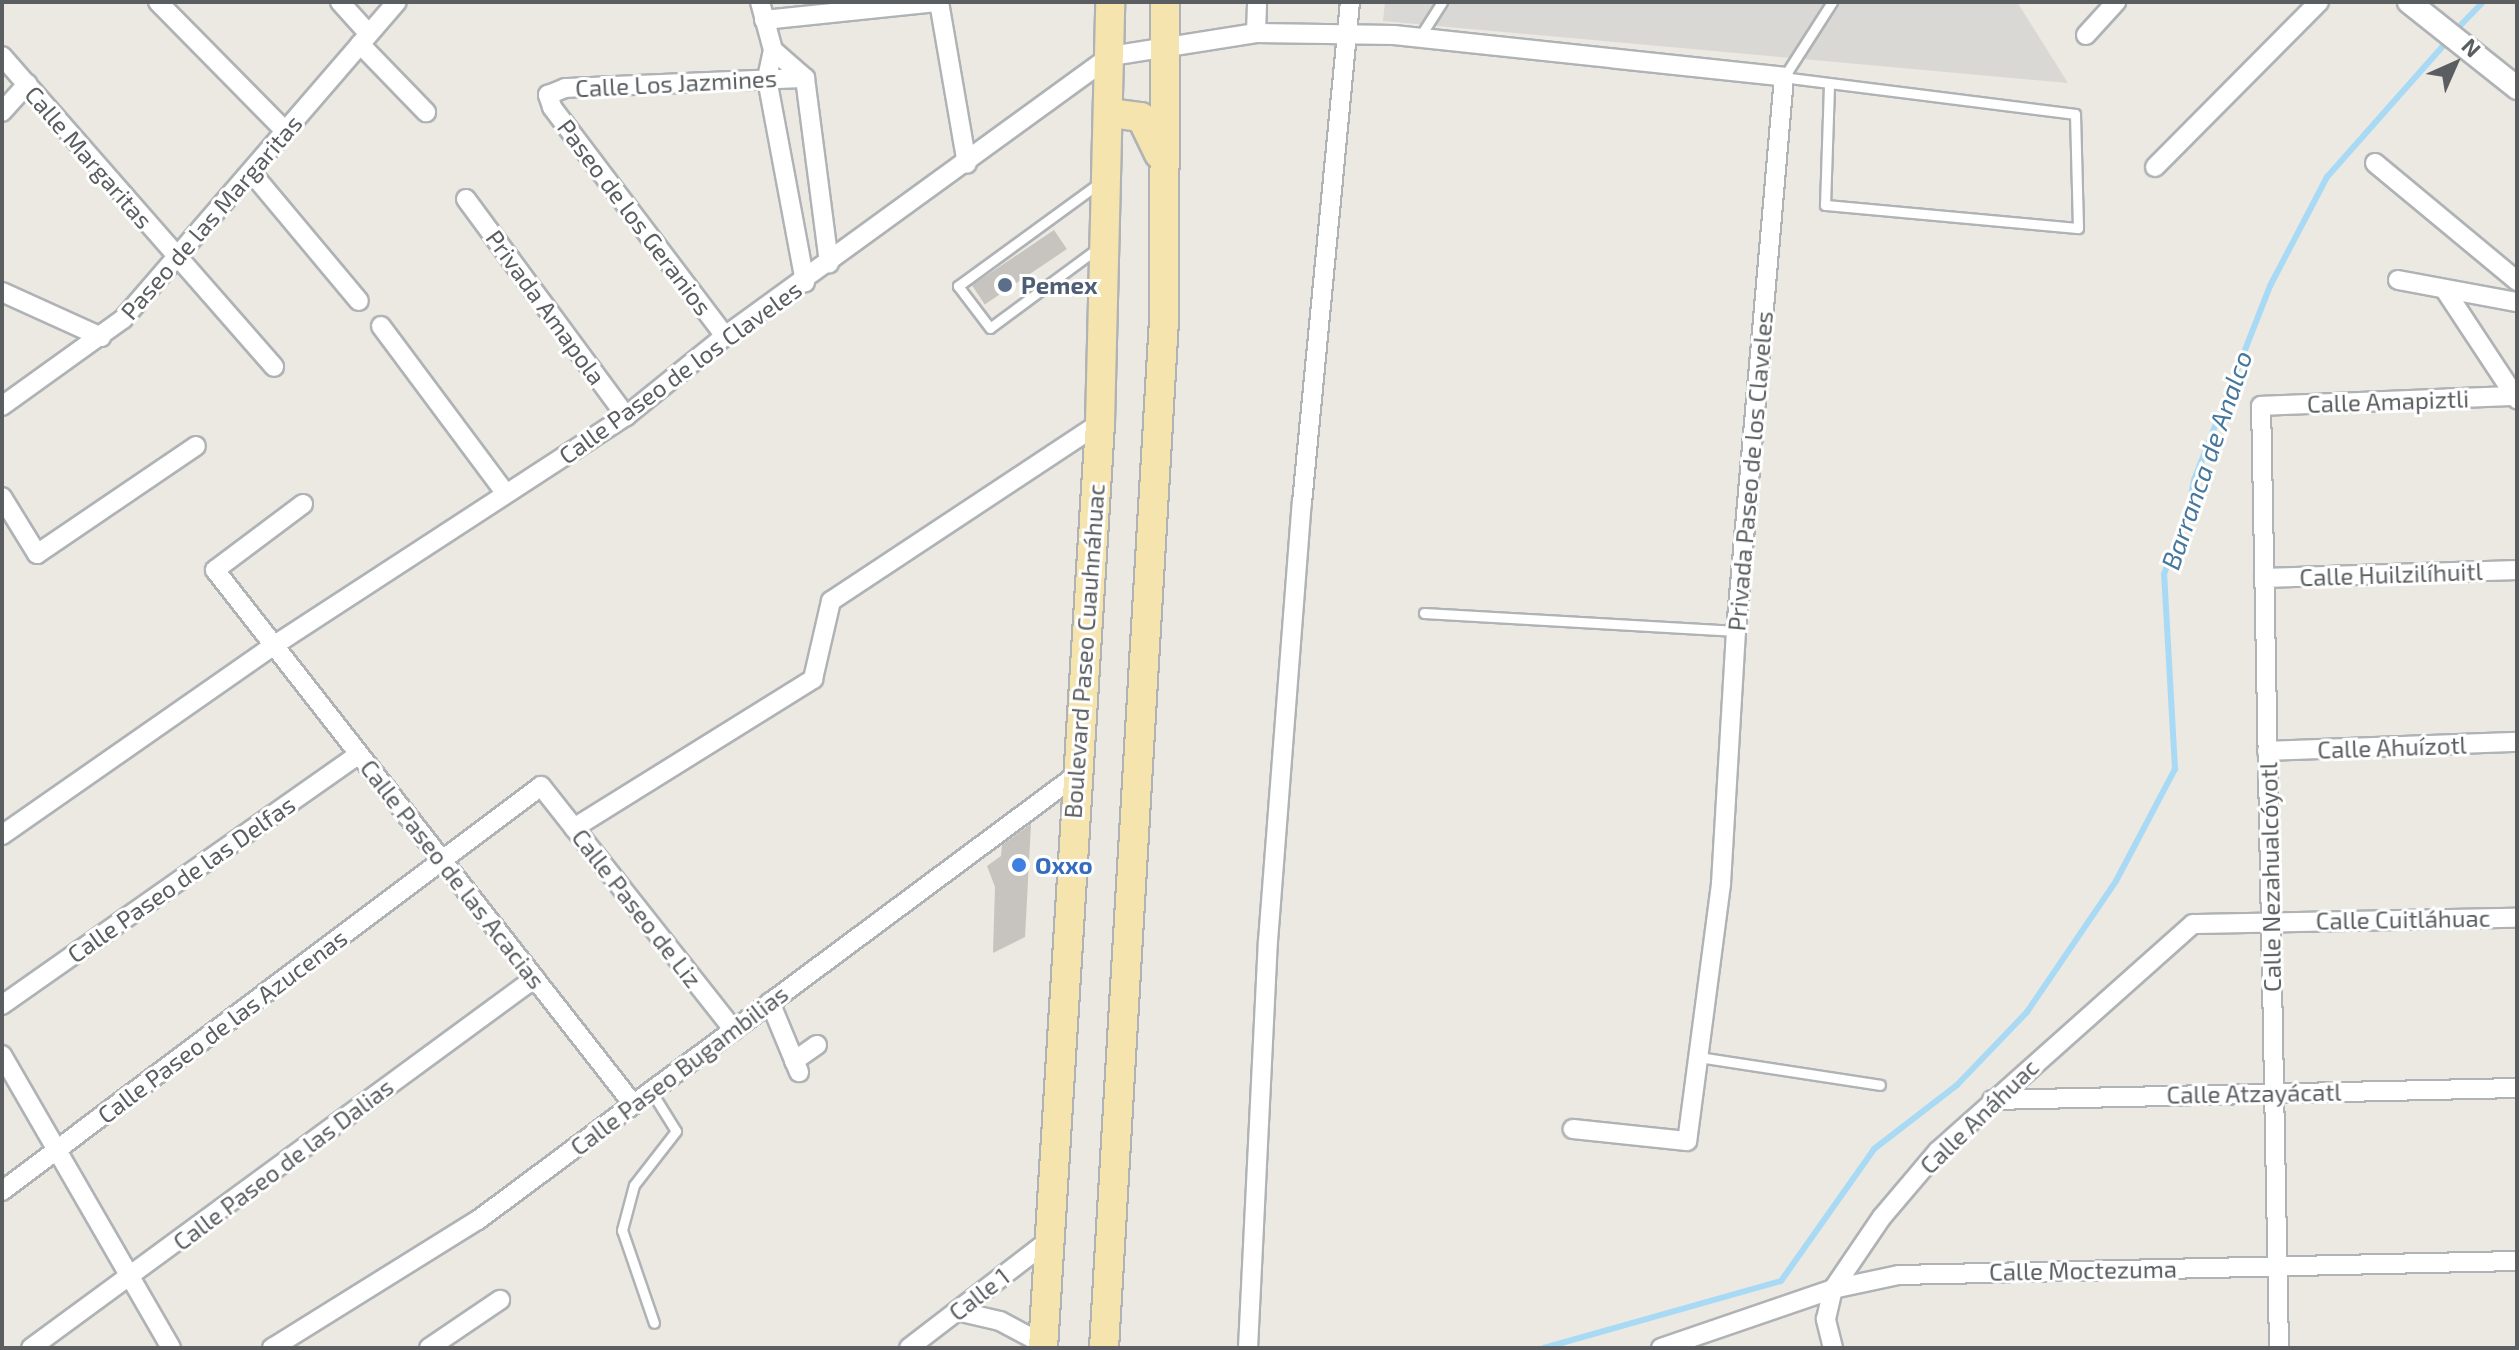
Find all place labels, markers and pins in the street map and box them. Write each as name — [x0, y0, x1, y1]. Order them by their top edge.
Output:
place label: Pemex — [1021, 271, 1098, 299]
marker: Pemex — [996, 276, 1014, 294]
place label: Oxxo — [1035, 851, 1093, 879]
marker: Oxxo — [1010, 856, 1028, 874]

